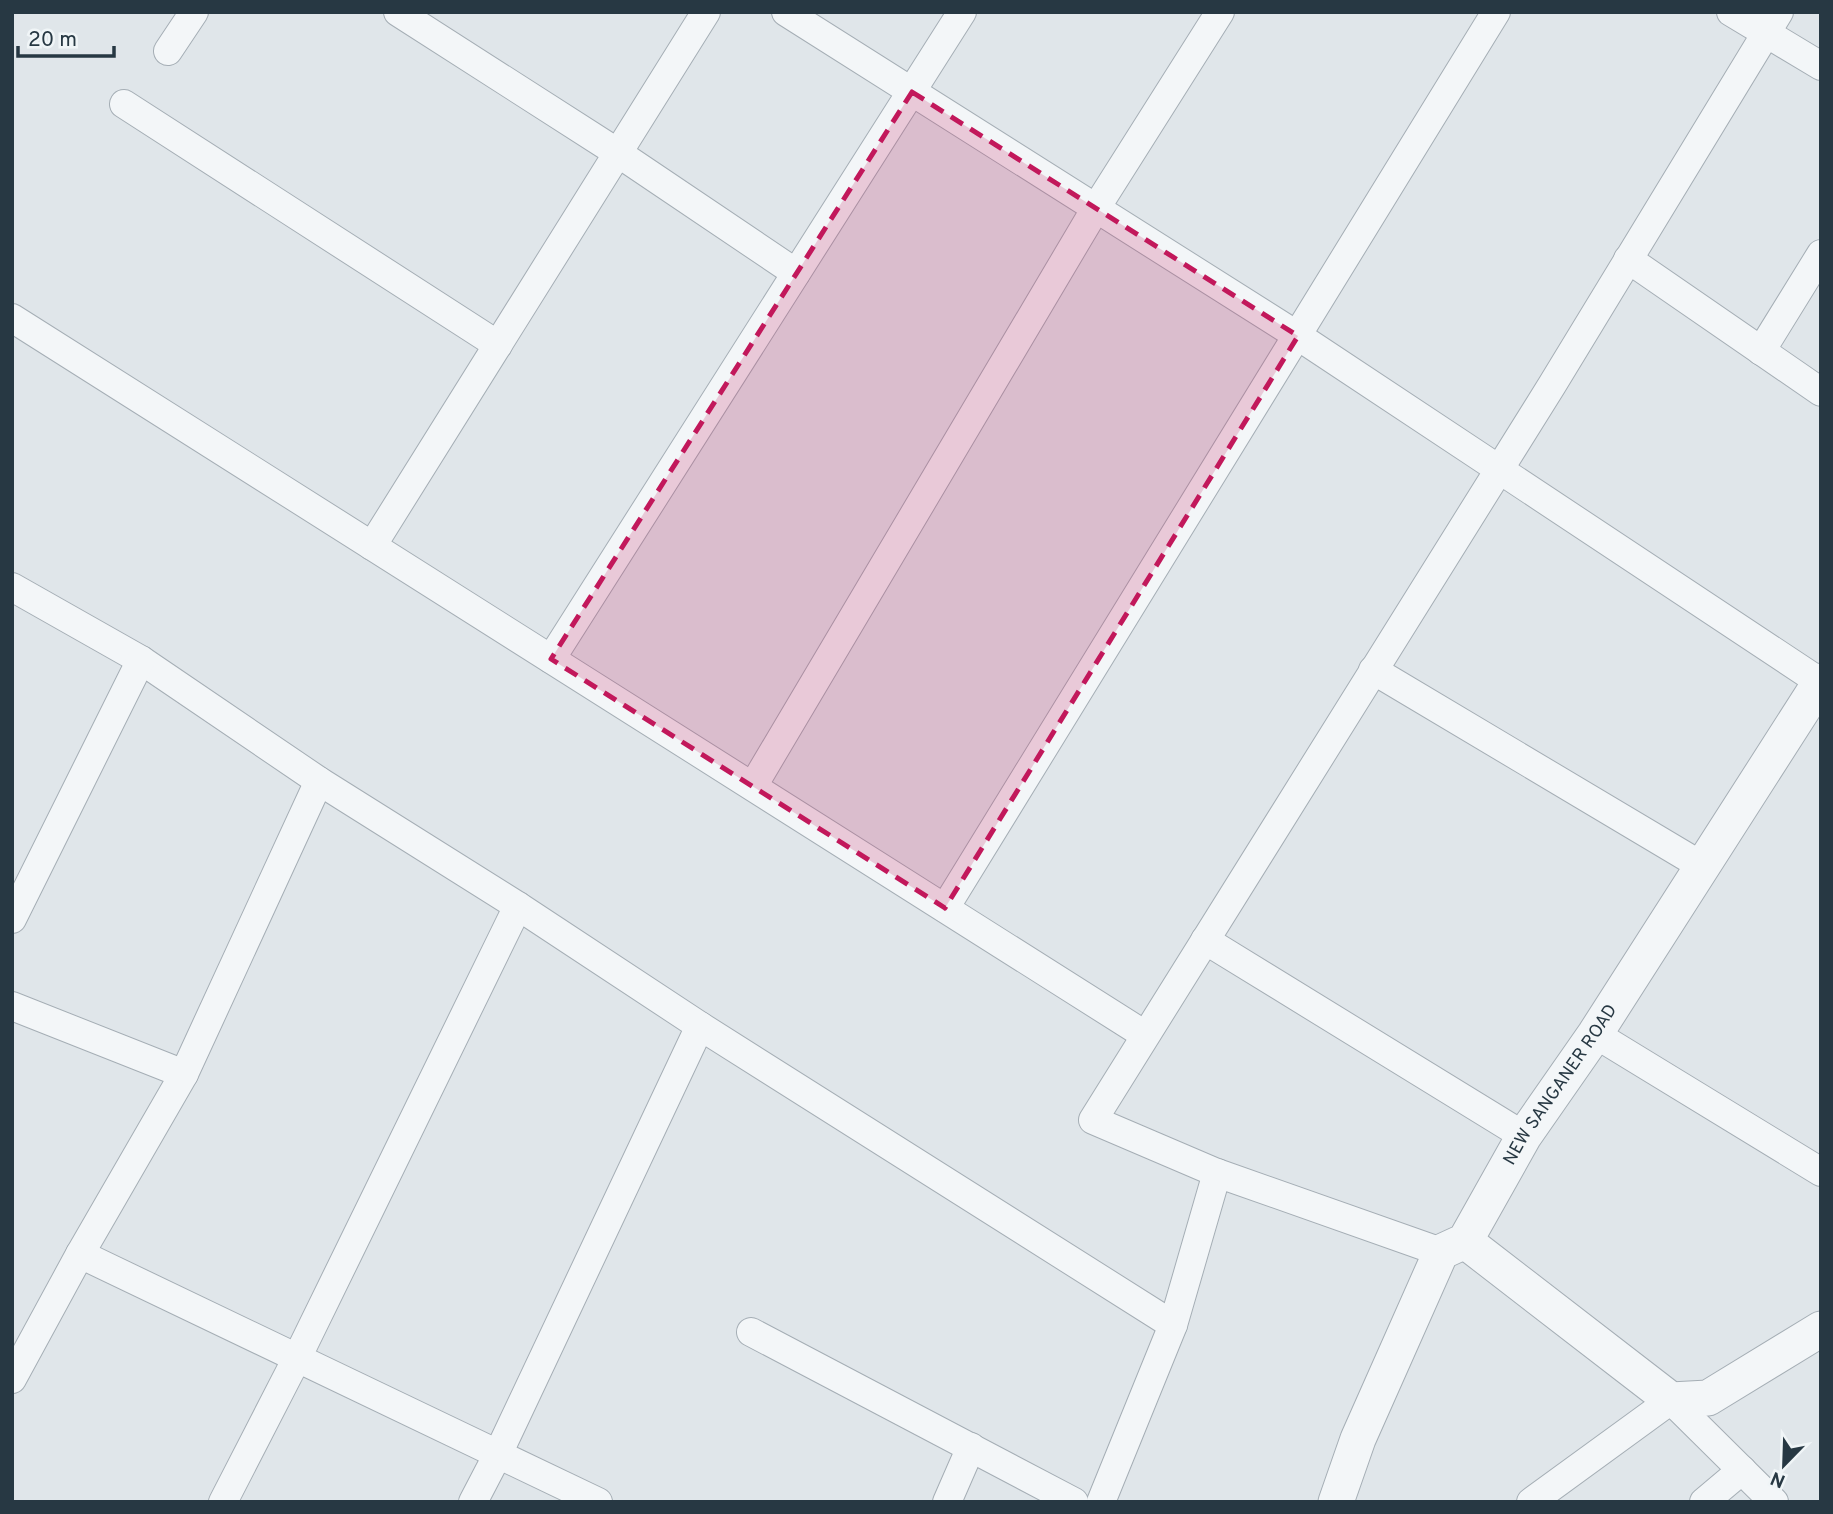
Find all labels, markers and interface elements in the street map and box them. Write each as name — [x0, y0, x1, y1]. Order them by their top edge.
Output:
scale bar — [18, 14, 114, 58]
text: 20 m — [28, 27, 77, 54]
street label: NEW SANGANER ROAD — [1498, 1000, 1623, 1169]
north arrow — [1749, 1430, 1819, 1500]
text: N — [1767, 1465, 1789, 1493]

